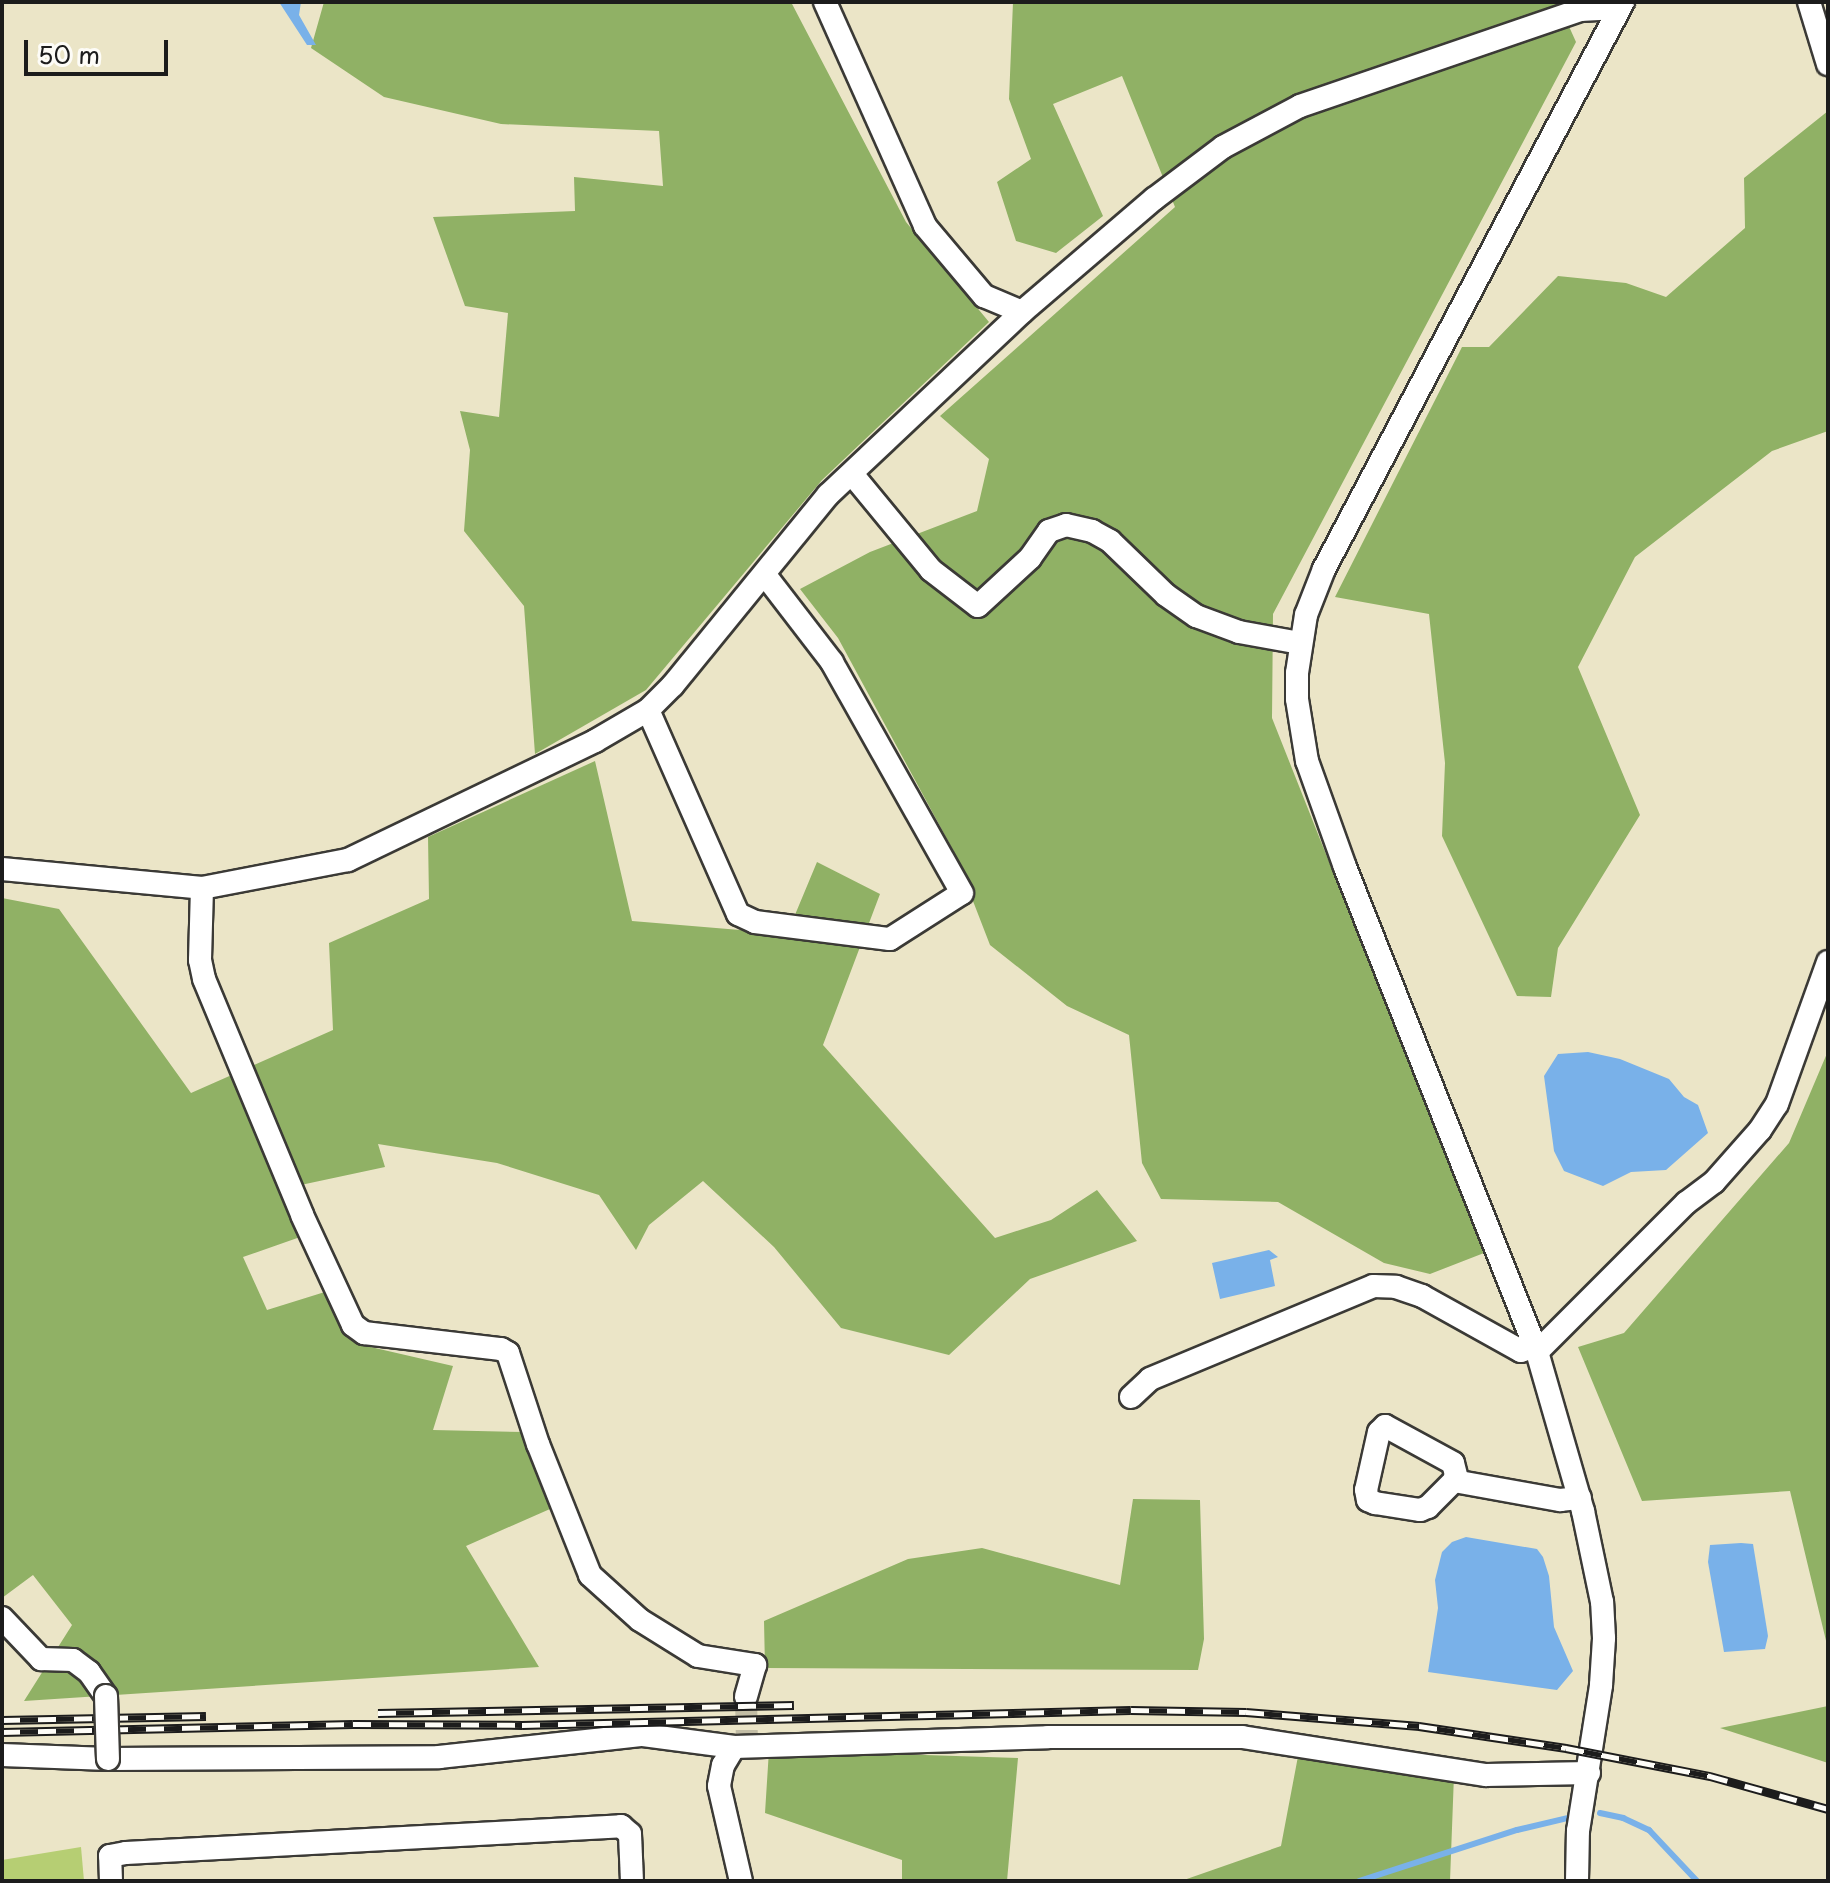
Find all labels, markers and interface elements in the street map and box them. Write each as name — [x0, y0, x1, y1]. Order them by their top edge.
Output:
scale bar — [28, 24, 172, 74]
text: 50 m — [38, 36, 100, 72]

